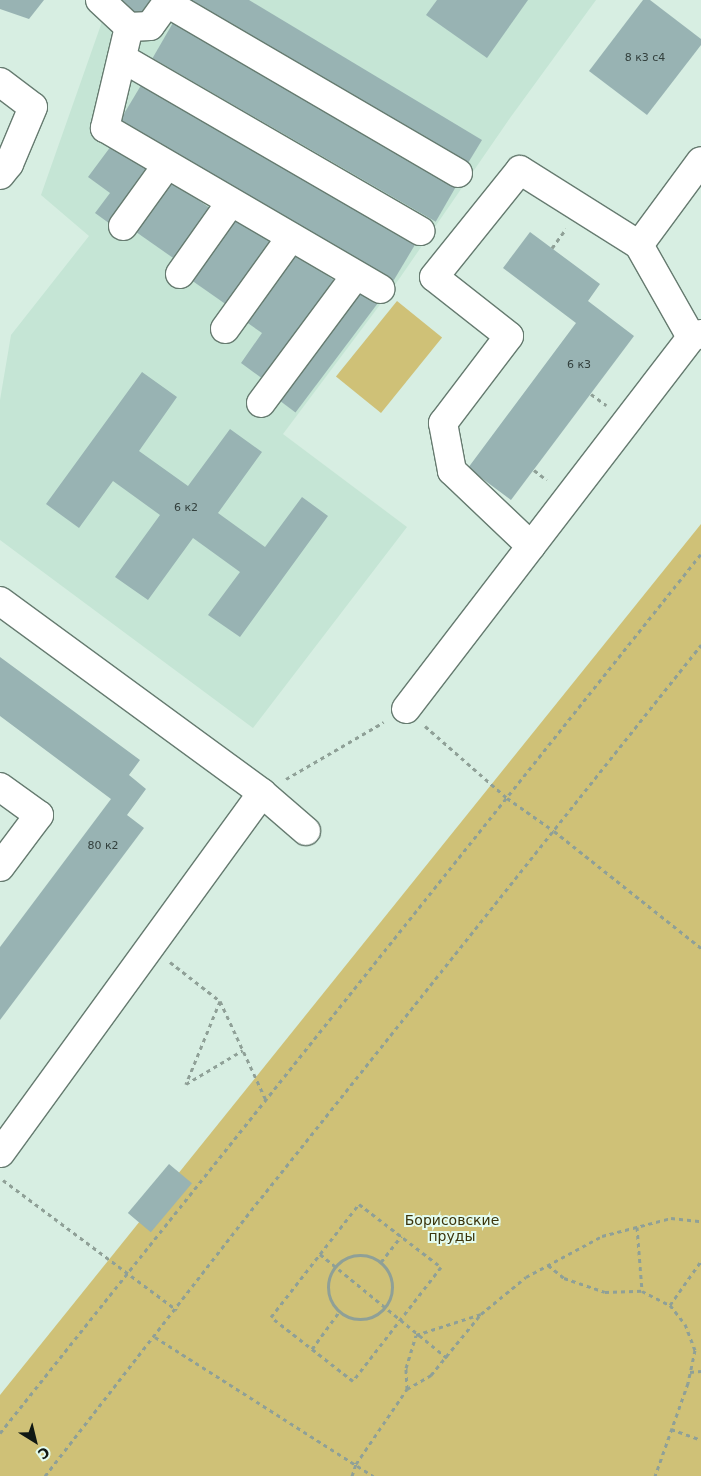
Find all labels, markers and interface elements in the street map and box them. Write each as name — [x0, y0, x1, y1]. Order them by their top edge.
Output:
house number: 8 к3 с4 — [625, 51, 665, 65]
house number: 6 к3 — [567, 358, 591, 372]
house number: 6 к2 — [174, 501, 198, 515]
house number: 80 к2 — [87, 839, 119, 853]
park label: Борисовские пруды — [405, 1212, 499, 1244]
north arrow — [10, 1416, 60, 1466]
text: С — [35, 1444, 53, 1463]

